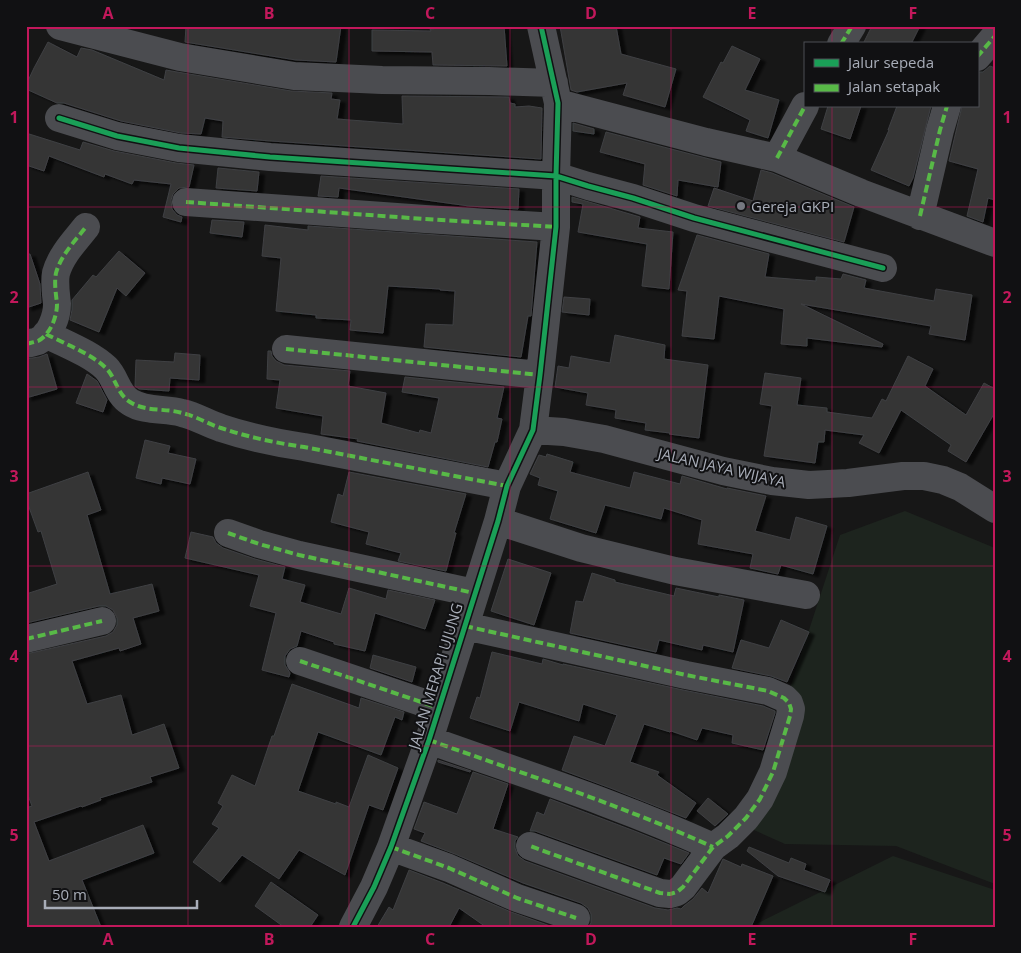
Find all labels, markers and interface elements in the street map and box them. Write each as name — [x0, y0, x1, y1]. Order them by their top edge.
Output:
text: A — [102, 2, 114, 24]
text: B — [264, 2, 274, 24]
text: C — [425, 2, 435, 24]
text: D — [585, 2, 597, 24]
text: E — [748, 2, 757, 24]
text: F — [909, 2, 917, 24]
legend — [804, 42, 978, 108]
text: Jalur sepeda — [846, 52, 934, 72]
text: Jalan setapak — [846, 76, 940, 96]
text: 1 — [9, 106, 19, 128]
text: 1 — [1002, 106, 1012, 128]
place label: Gereja GKPI — [751, 196, 834, 216]
marker: Gereja GKPI — [735, 200, 747, 212]
text: 2 — [9, 286, 19, 308]
text: 2 — [1002, 286, 1012, 308]
street label: JALAN JAYA WIJAYA — [654, 442, 788, 492]
text: 3 — [9, 465, 19, 487]
text: 3 — [1002, 465, 1012, 487]
street label: JALAN MERAPI UJUNG — [403, 600, 467, 753]
text: 4 — [9, 645, 19, 667]
text: 4 — [1002, 645, 1012, 667]
text: 5 — [9, 824, 19, 846]
text: 5 — [1002, 824, 1012, 846]
scale bar — [45, 878, 198, 910]
text: 50 m — [52, 884, 87, 904]
text: A — [102, 928, 114, 950]
text: B — [264, 928, 274, 950]
text: C — [425, 928, 435, 950]
text: D — [585, 928, 597, 950]
text: E — [748, 928, 757, 950]
text: F — [909, 928, 917, 950]

